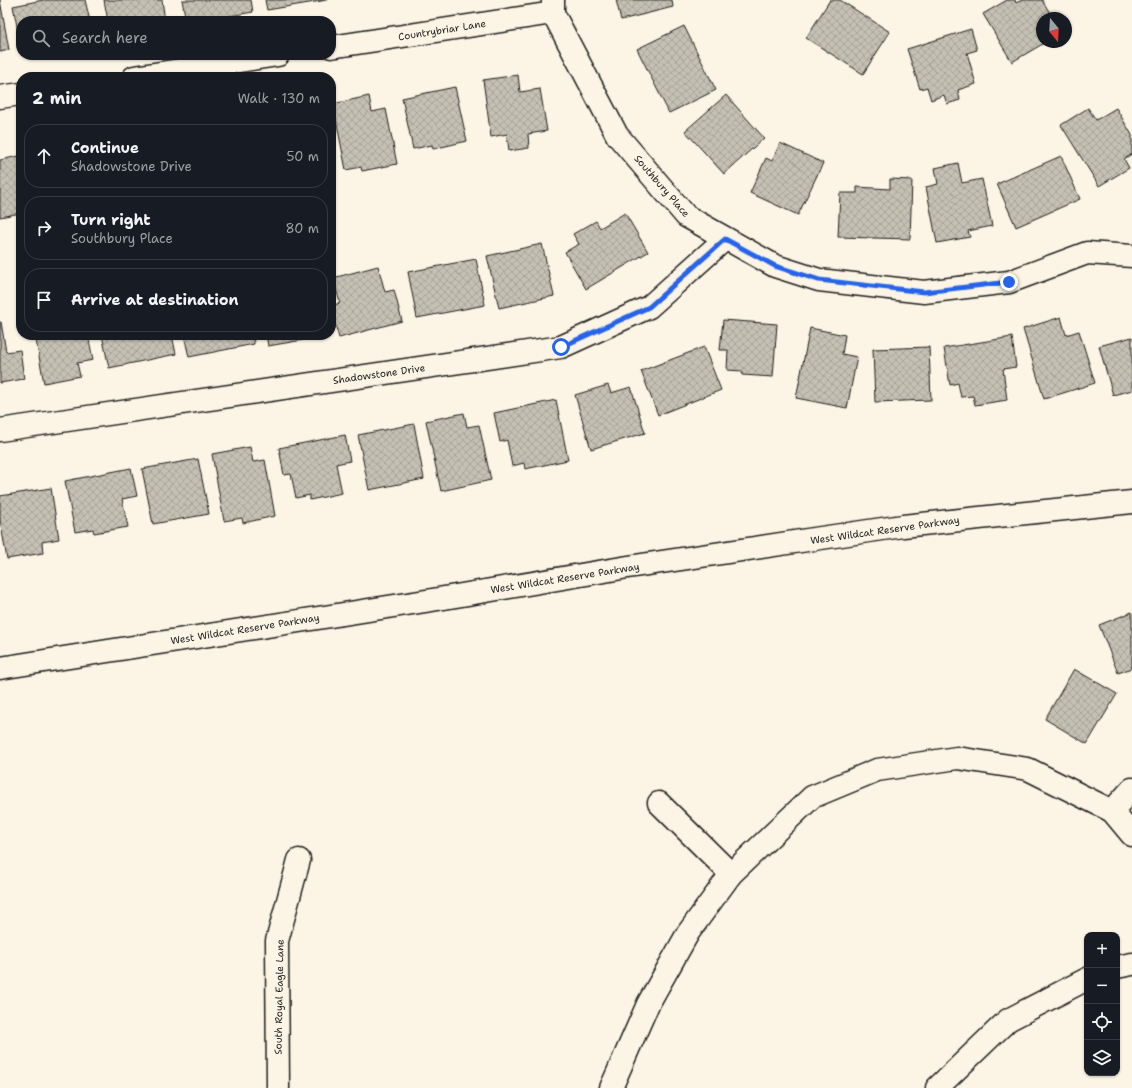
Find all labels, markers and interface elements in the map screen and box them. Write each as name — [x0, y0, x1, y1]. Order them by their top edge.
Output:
north arrow — [1036, 12, 1072, 48]
search box — [16, 16, 336, 60]
street label: Countrybriar Lane — [397, 17, 487, 43]
icon: search — [30, 27, 52, 49]
text: Search here — [62, 28, 148, 48]
text: 2 min — [32, 87, 82, 109]
text: Walk · 130 m — [238, 90, 320, 107]
text: Continue — [71, 138, 139, 158]
icon: ahead — [33, 145, 55, 167]
text: 50 m — [286, 148, 319, 165]
street label: Southbury Place — [631, 152, 693, 220]
text: Shadowstone Drive — [71, 158, 192, 175]
text: Turn right — [71, 210, 151, 230]
icon: right — [33, 217, 55, 239]
text: 80 m — [285, 220, 319, 237]
text: Southbury Place — [71, 230, 173, 247]
route end — [1000, 273, 1018, 291]
icon: arrive — [33, 289, 55, 311]
text: Arrive at destination — [71, 290, 239, 310]
route start — [552, 338, 570, 356]
street label: Shadowstone Drive — [332, 361, 426, 387]
street label: West Wildcat Reserve Parkway — [810, 513, 961, 547]
street label: West Wildcat Reserve Parkway — [490, 560, 641, 596]
street label: West Wildcat Reserve Parkway — [170, 611, 321, 647]
map controls — [1084, 932, 1120, 1076]
button: + — [1084, 932, 1120, 968]
street label: South Royal Eagle Lane — [271, 939, 287, 1055]
button: − — [1084, 968, 1120, 1004]
button: locate — [1084, 1004, 1120, 1040]
button: layers — [1084, 1040, 1120, 1076]

